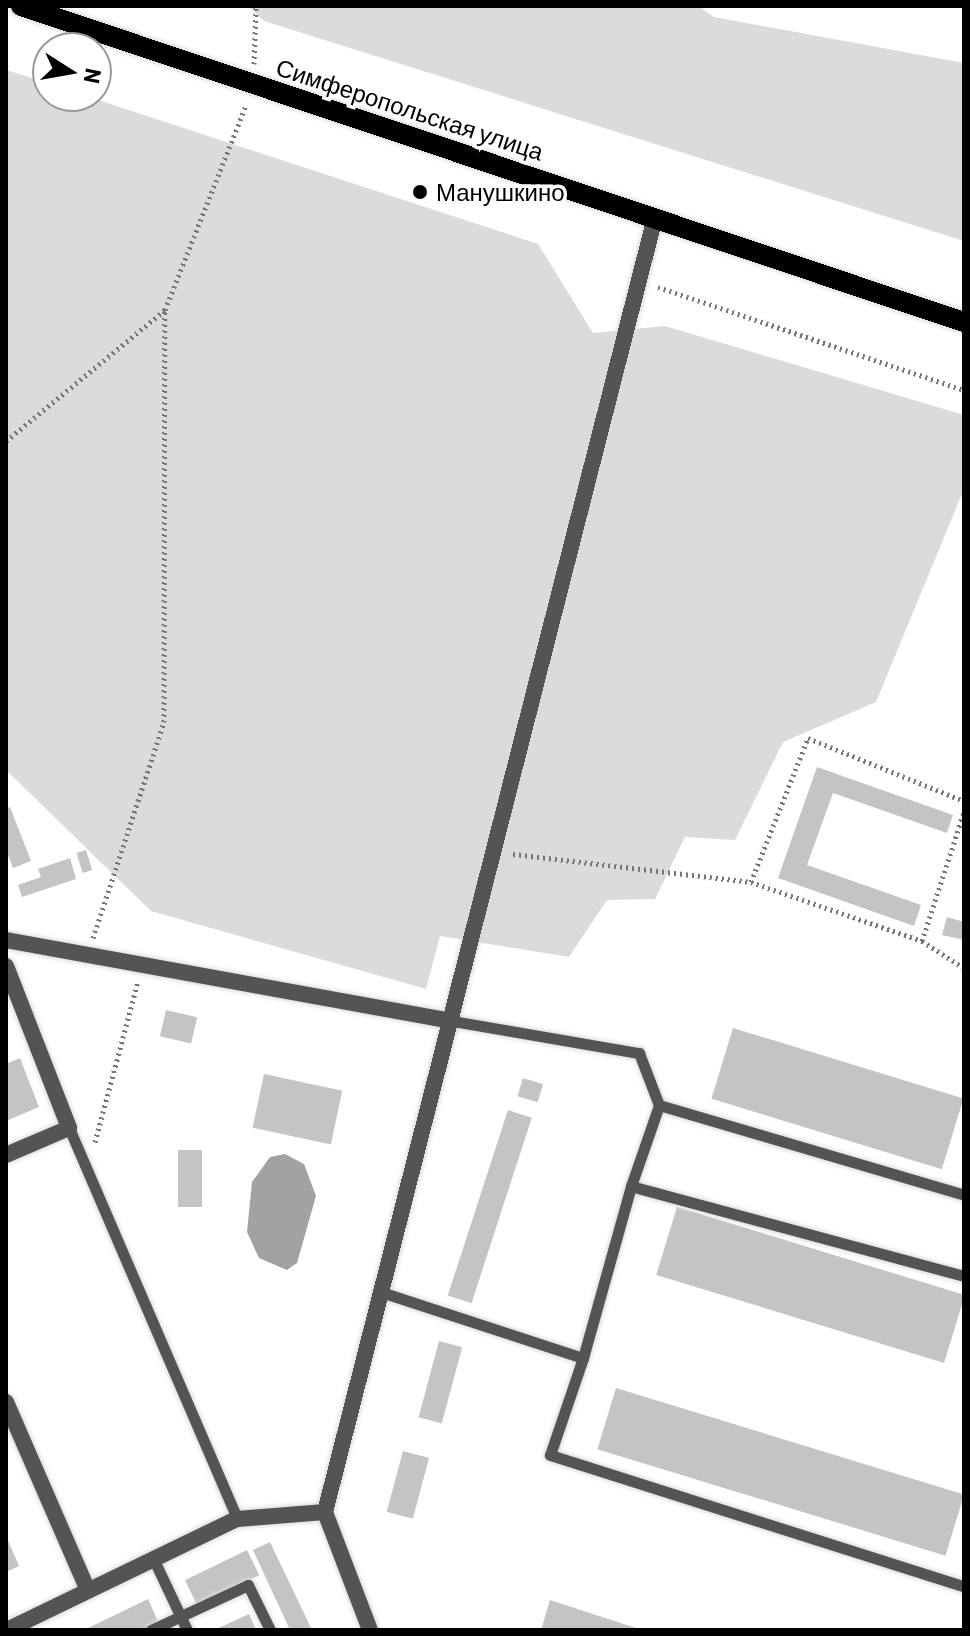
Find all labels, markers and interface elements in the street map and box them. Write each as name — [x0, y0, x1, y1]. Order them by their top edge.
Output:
north arrow — [32, 32, 112, 112]
street label: Симферопольская улица — [273, 52, 547, 166]
text: N — [79, 67, 108, 86]
place label: Манушкино — [436, 178, 565, 206]
marker: Манушкино — [411, 183, 429, 201]

